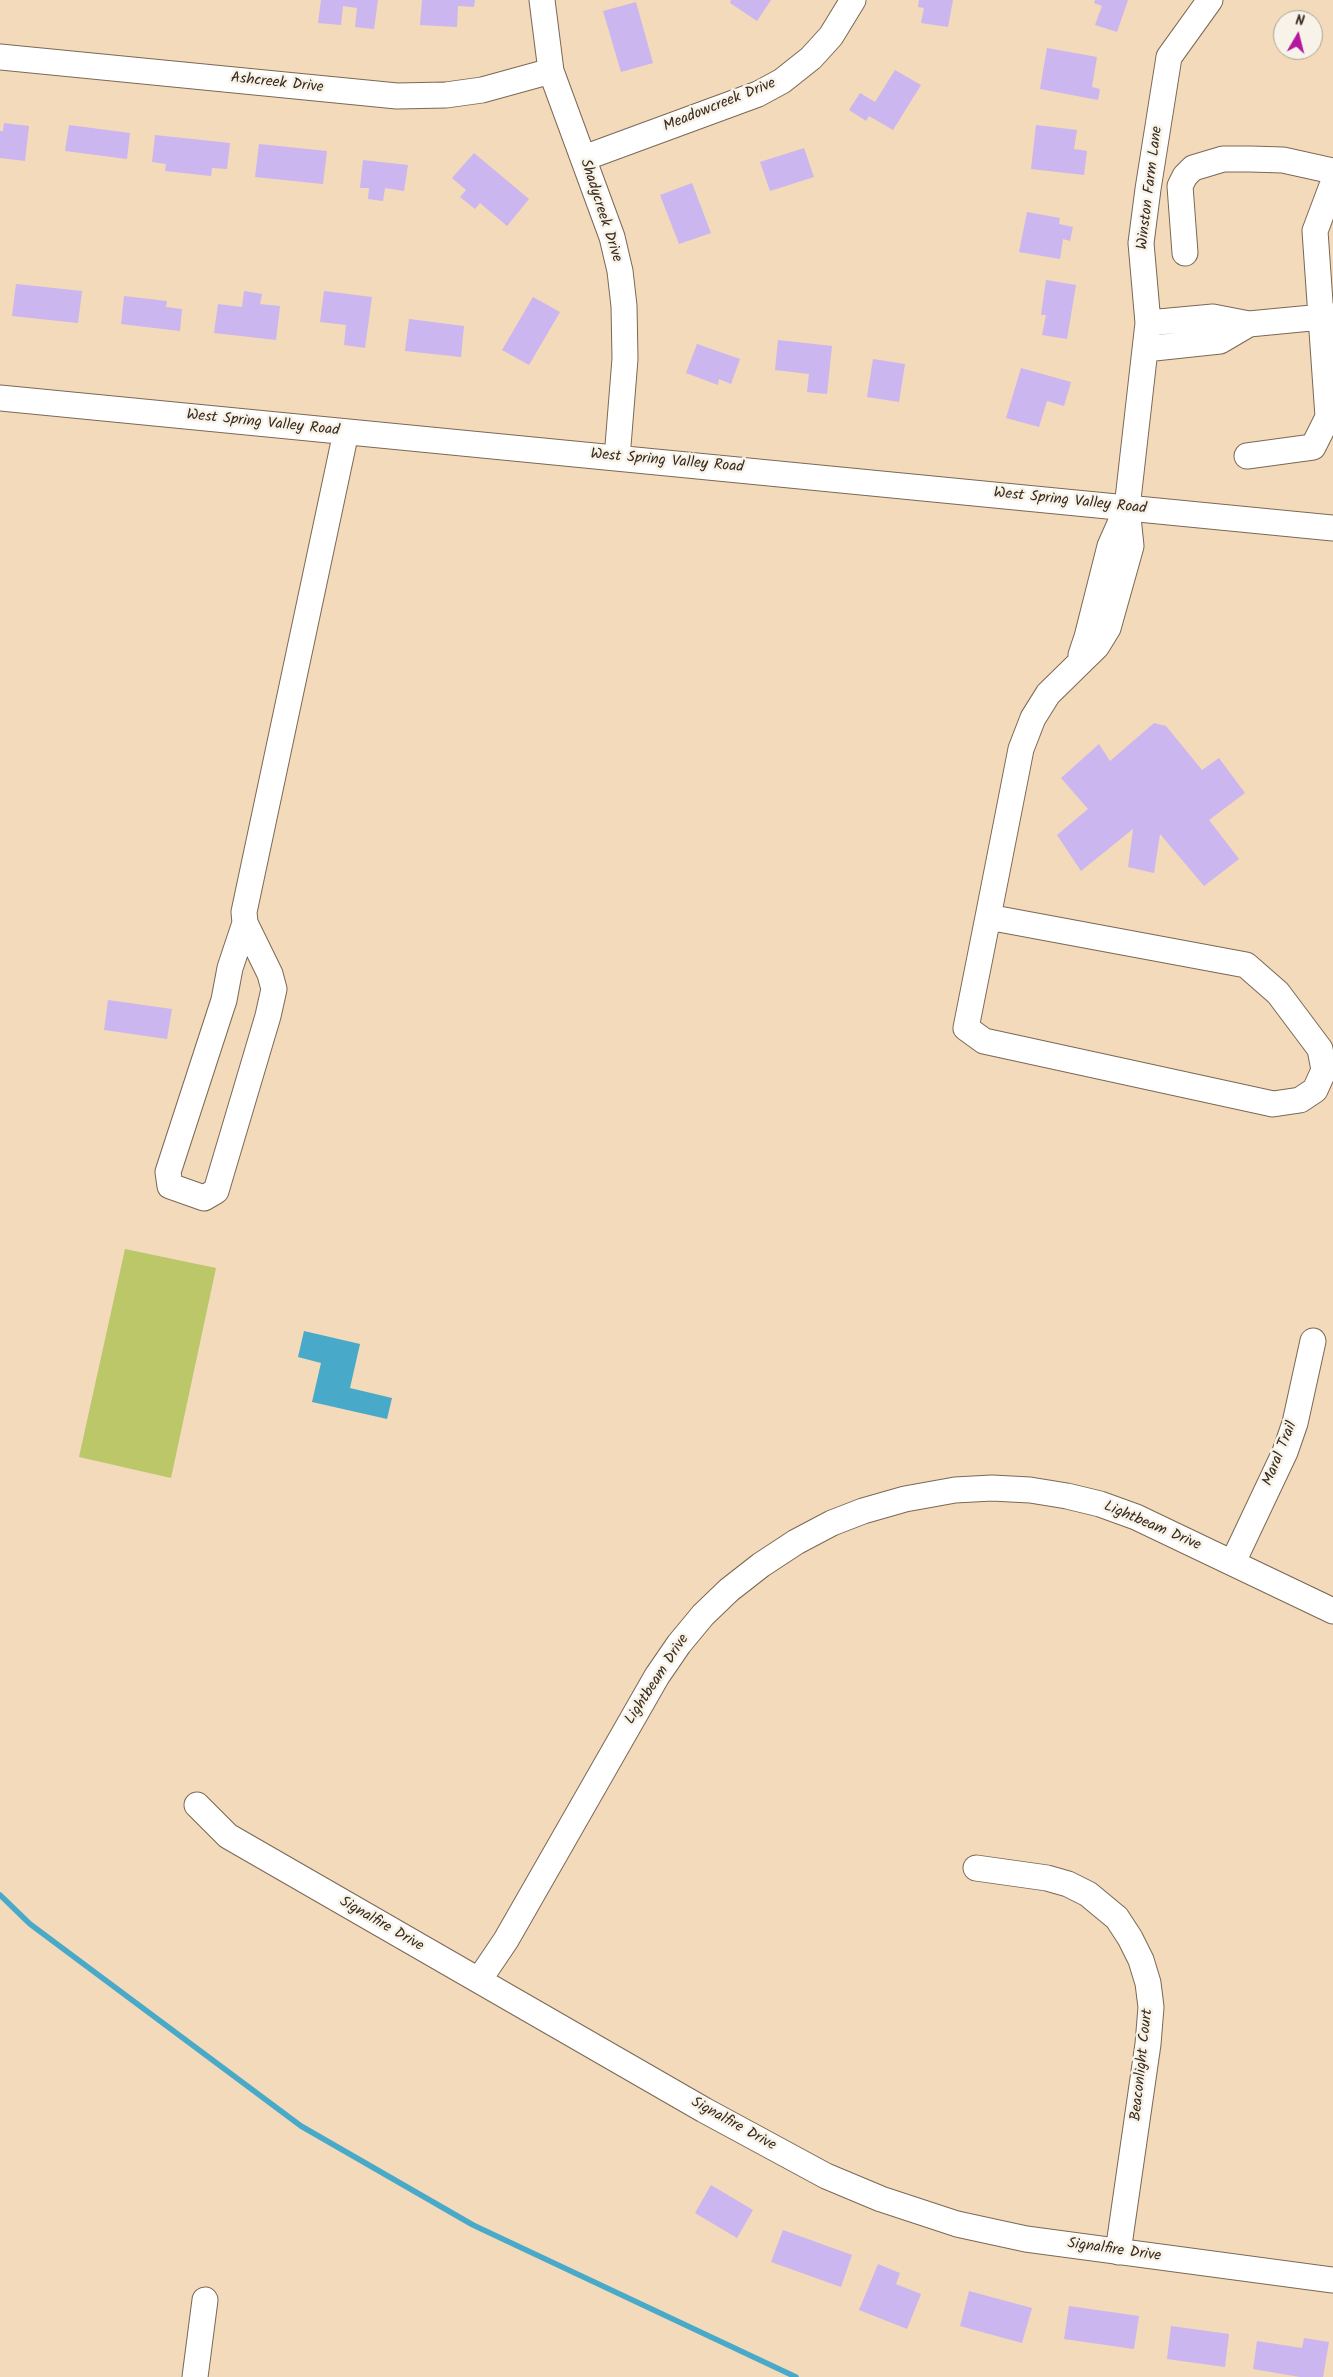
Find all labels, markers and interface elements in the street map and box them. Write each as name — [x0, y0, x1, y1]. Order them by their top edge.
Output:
north arrow — [1273, 10, 1323, 60]
text: N — [1294, 10, 1306, 33]
street label: Ashcreek Drive — [230, 70, 324, 98]
street label: Meadowcreek Drive — [661, 75, 779, 137]
street label: Winston Farm Lane — [1135, 125, 1167, 251]
street label: Shadycreek Drive — [575, 157, 625, 265]
street label: West Spring Valley Road — [186, 407, 340, 441]
street label: West Spring Valley Road — [590, 446, 744, 478]
street label: West Spring Valley Road — [993, 485, 1147, 519]
street label: Maral Trail — [1260, 1419, 1302, 1489]
street label: Lightbeam Drive — [1101, 1498, 1203, 1556]
street label: Lightbeam Drive — [622, 1632, 694, 1728]
street label: Signalfire Drive — [336, 1894, 426, 1956]
street label: Beaconlight Court — [1128, 2008, 1158, 2122]
street label: Signalfire Drive — [687, 2094, 779, 2156]
street label: Signalfire Drive — [1066, 2236, 1162, 2266]

